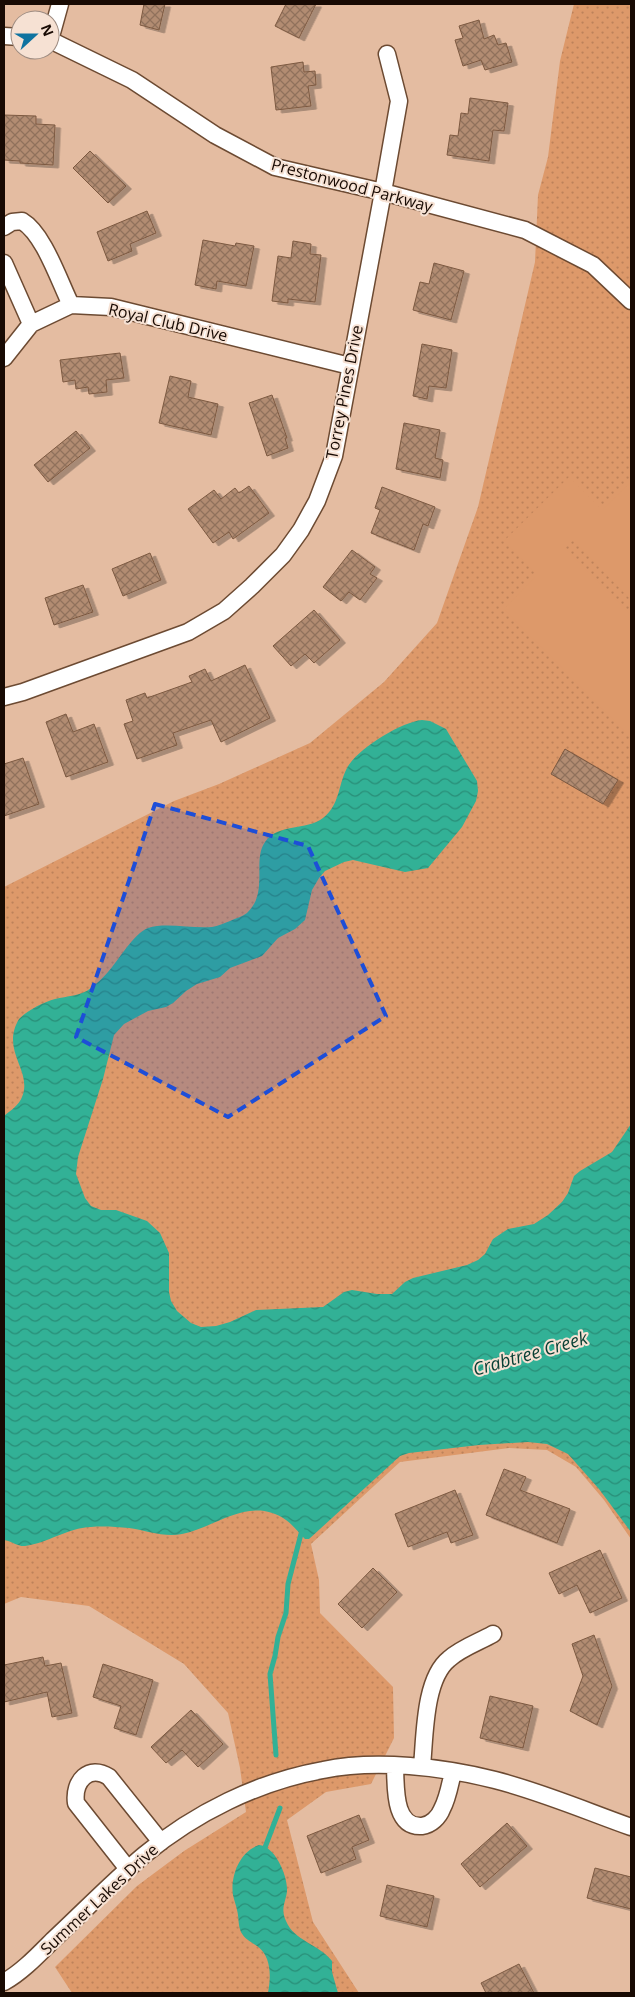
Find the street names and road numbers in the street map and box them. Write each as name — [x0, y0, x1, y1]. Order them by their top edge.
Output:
street label: Prestonwood Parkway — [269, 153, 436, 217]
street label: Royal Club Drive — [106, 298, 230, 346]
street label: Torrey Pines Drive — [320, 323, 368, 461]
street label: Summer Lakes Drive — [35, 1839, 163, 1959]

